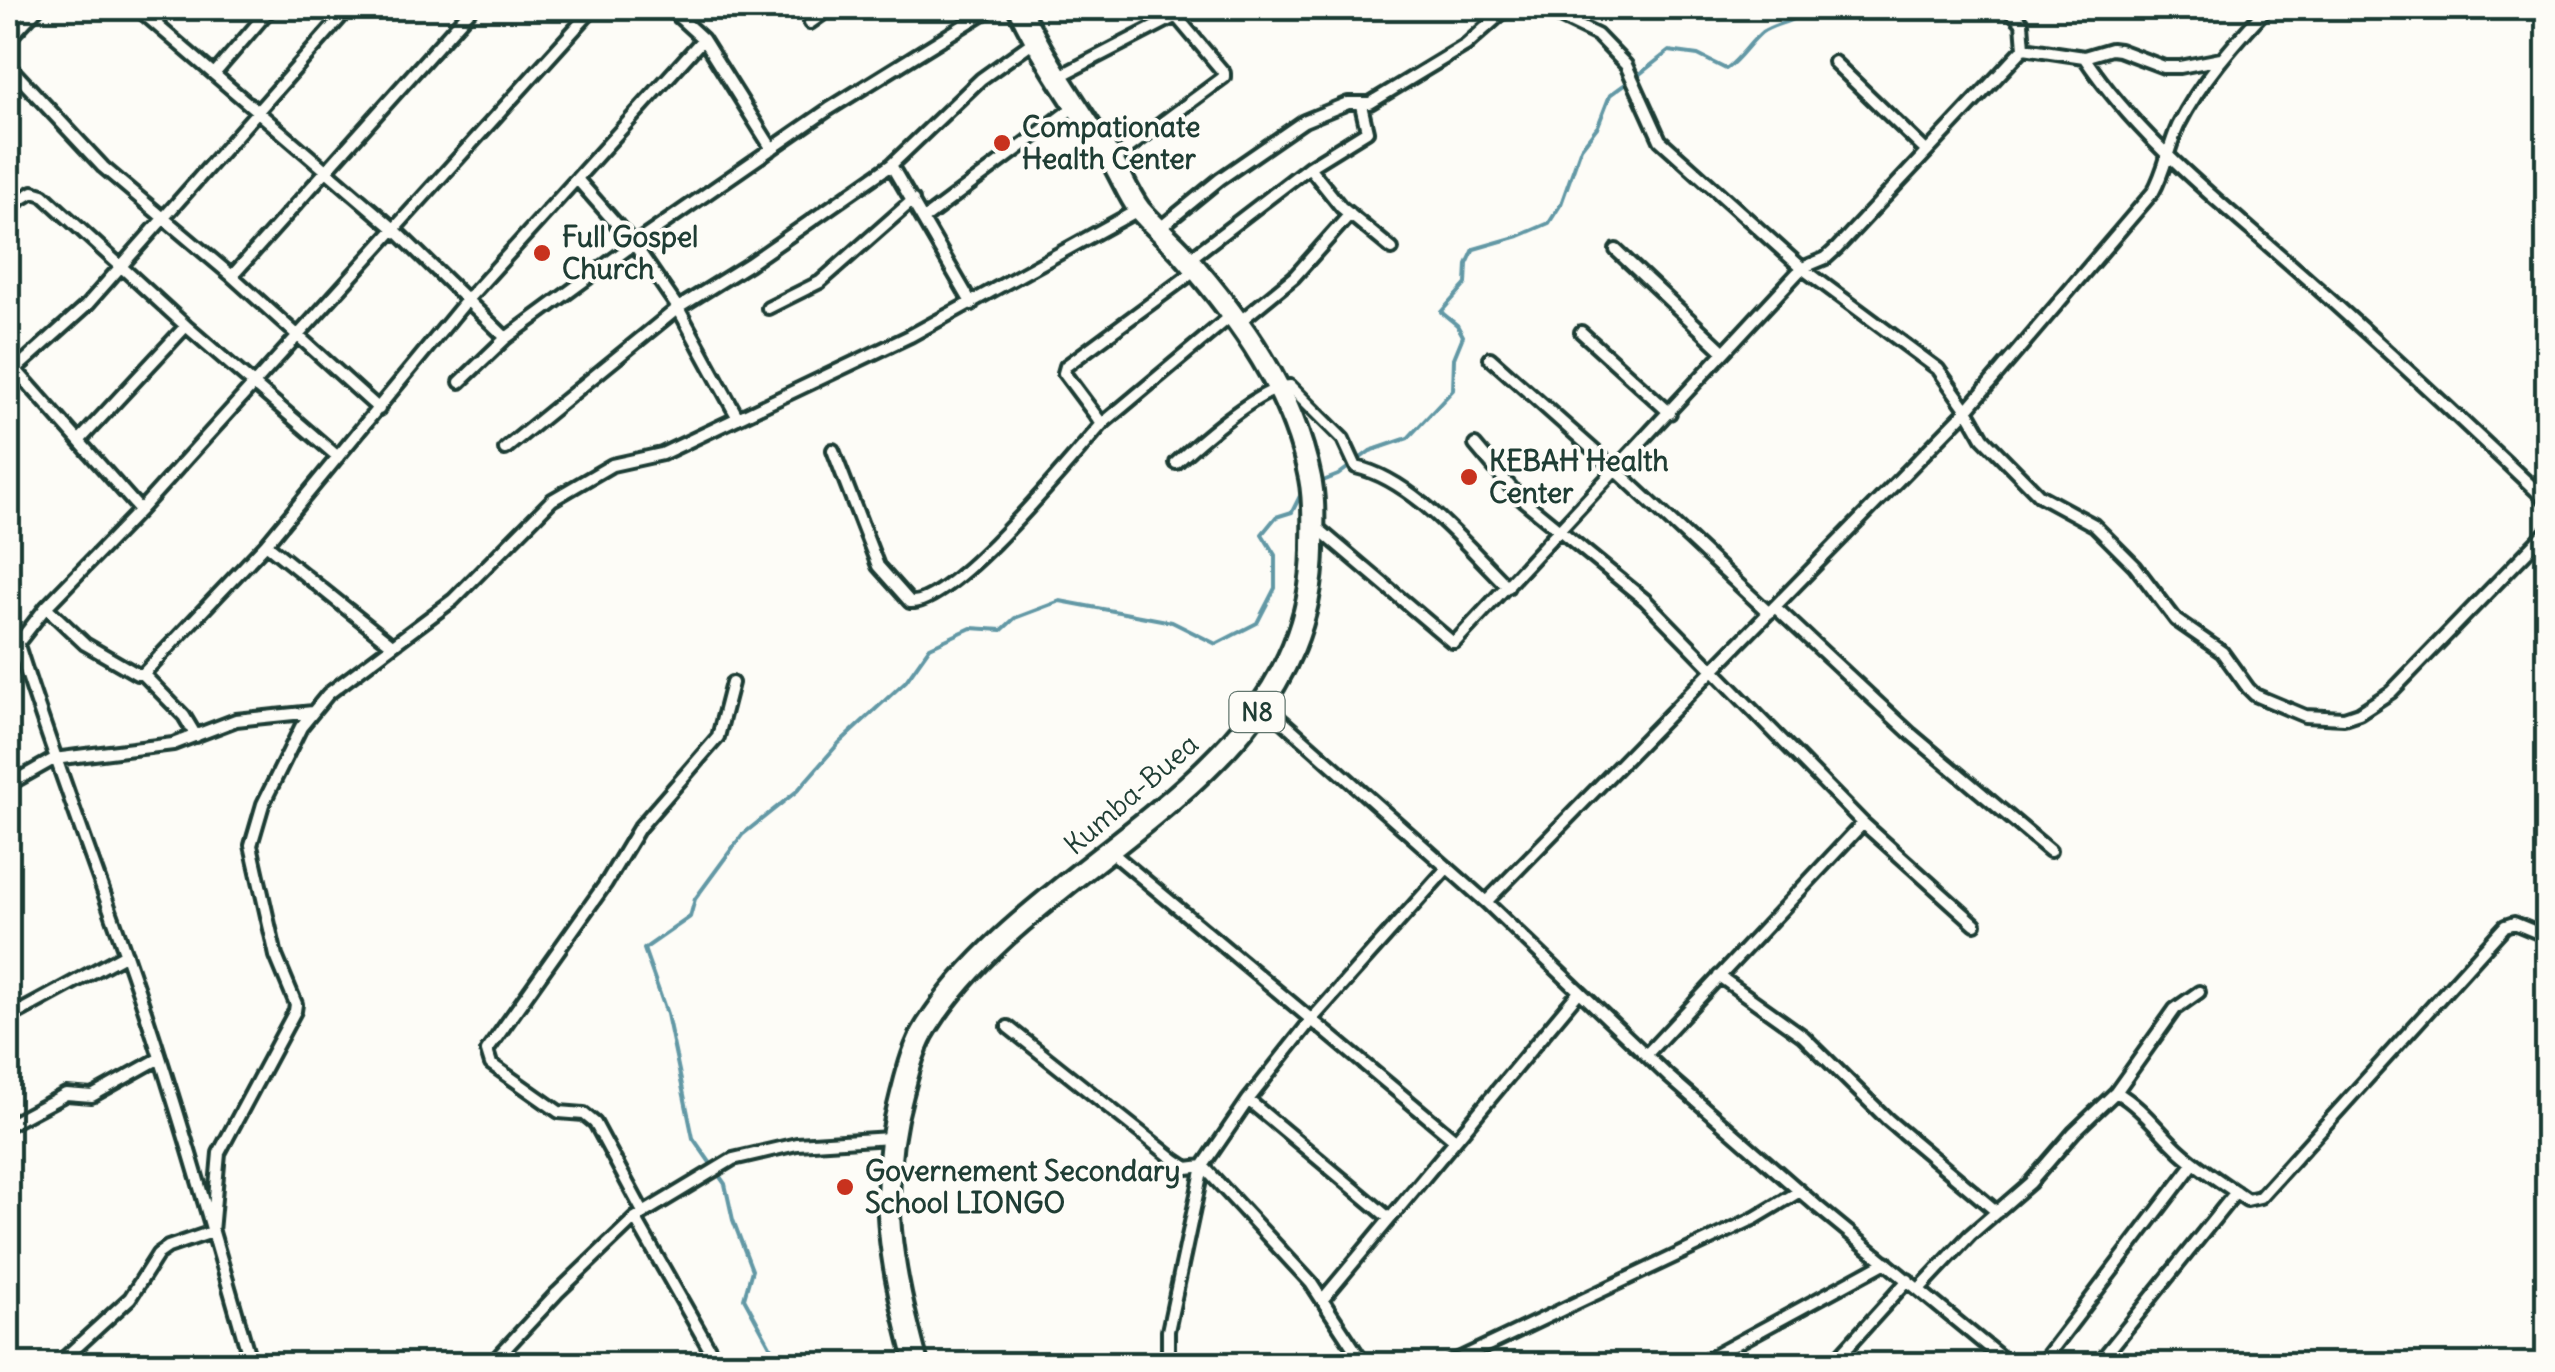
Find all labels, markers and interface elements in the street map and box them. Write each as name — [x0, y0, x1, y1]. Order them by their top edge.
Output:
place label: Compationate Health Center — [1022, 109, 1200, 177]
marker: Compationate Health Center — [991, 132, 1013, 154]
place label: Full Gospel Church — [562, 219, 698, 287]
marker: Full Gospel Church — [531, 242, 553, 264]
place label: KEBAH Health Center — [1489, 443, 1669, 511]
marker: KEBAH Health Center — [1458, 466, 1480, 488]
road number: N8 — [1230, 692, 1284, 732]
street label: Kumba-Buea — [1056, 726, 1206, 862]
place label: Governement Secondary School LIONGO — [865, 1153, 1180, 1221]
marker: Governement Secondary School LIONGO — [834, 1176, 856, 1198]

